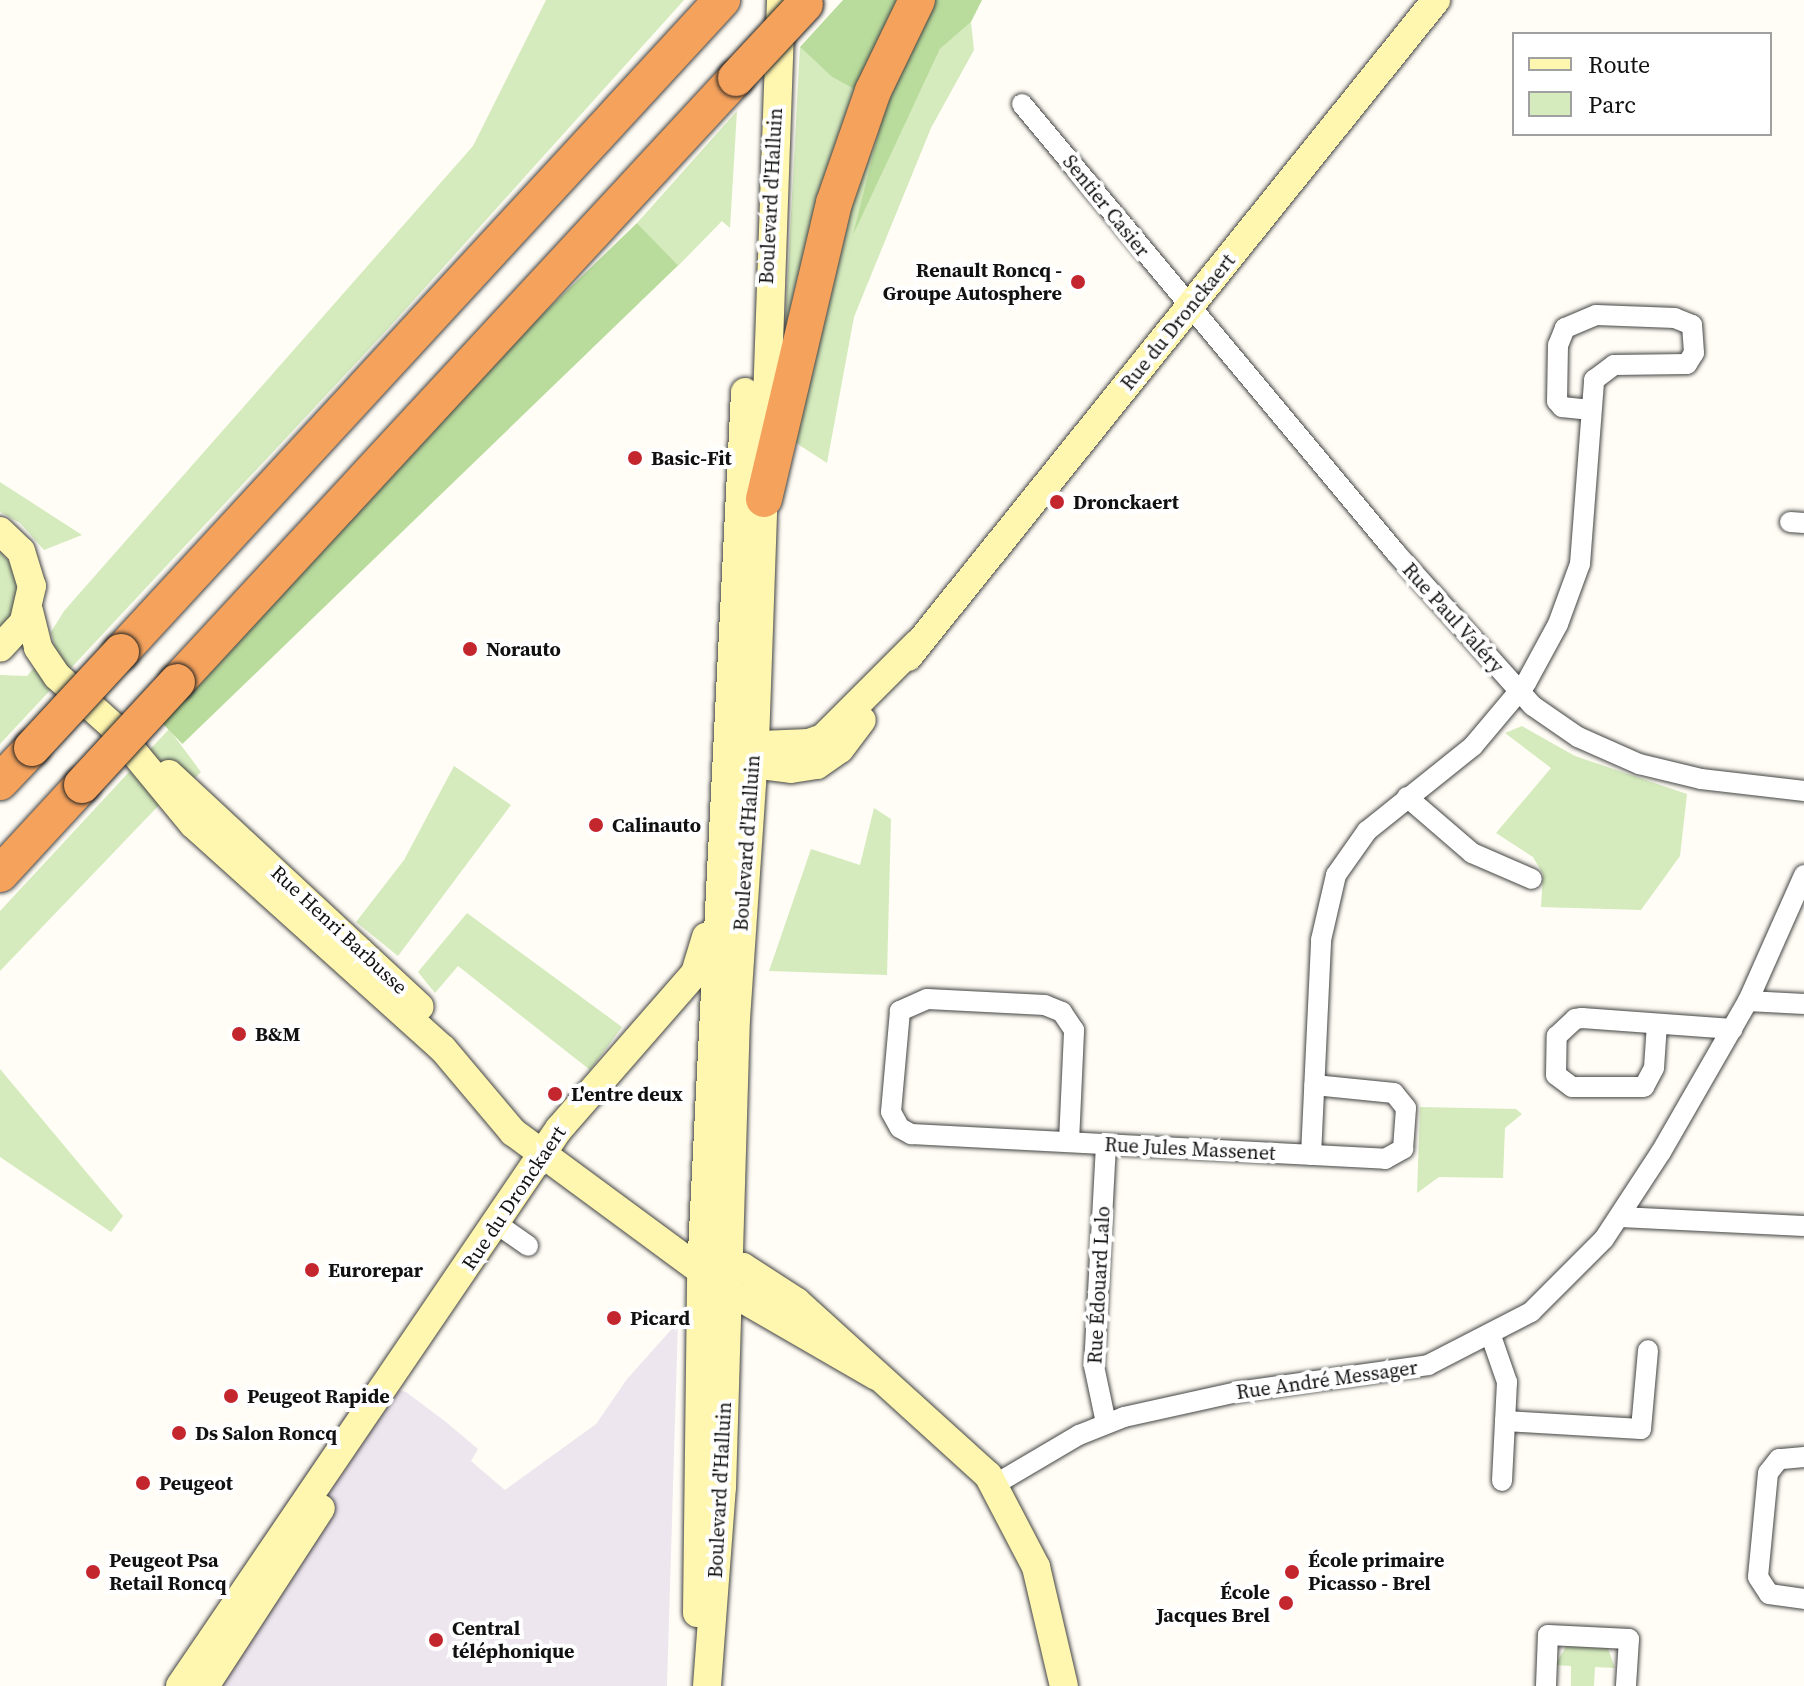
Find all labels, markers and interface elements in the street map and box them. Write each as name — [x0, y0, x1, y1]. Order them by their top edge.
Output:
legend — [1512, 32, 1772, 136]
text: Route — [1588, 48, 1650, 81]
text: Parc — [1588, 88, 1636, 121]
street label: Boulevard d'Halluin — [754, 107, 788, 285]
street label: Sentier Casier — [1058, 150, 1154, 262]
street label: Rue du Dronckaert — [1116, 249, 1240, 395]
place label: Renault Roncq - Groupe Autosphere — [883, 258, 1062, 305]
marker: Renault Roncq - Groupe Autosphere — [1069, 273, 1087, 291]
place label: Basic-Fit — [651, 446, 732, 470]
marker: Basic-Fit — [626, 449, 644, 467]
place label: Dronckaert — [1073, 490, 1179, 514]
marker: Dronckaert — [1048, 493, 1066, 511]
street label: Rue Paul Valéry — [1397, 558, 1509, 678]
place label: Norauto — [486, 637, 561, 661]
marker: Norauto — [461, 640, 479, 658]
street label: Boulevard d'Halluin — [729, 754, 765, 932]
place label: Calinauto — [612, 813, 701, 837]
marker: Calinauto — [587, 816, 605, 834]
street label: Rue Henri Barbusse — [266, 861, 412, 999]
place label: B&M — [255, 1022, 300, 1046]
marker: B&M — [230, 1025, 248, 1043]
place label: L'entre deux — [571, 1082, 683, 1106]
marker: L'entre deux — [546, 1085, 564, 1103]
street label: Rue du Dronckaert — [457, 1122, 571, 1274]
street label: Rue Jules Massenet — [1104, 1133, 1276, 1165]
street label: Rue Édouard Lalo — [1083, 1205, 1115, 1365]
place label: Eurorepar — [328, 1258, 423, 1282]
marker: Eurorepar — [303, 1261, 321, 1279]
place label: Picard — [630, 1306, 690, 1330]
marker: Picard — [605, 1309, 623, 1327]
street label: Rue André Messager — [1235, 1355, 1419, 1405]
place label: Peugeot Rapide — [247, 1384, 390, 1408]
marker: Peugeot Rapide — [222, 1387, 240, 1405]
street label: Boulevard d'Halluin — [703, 1401, 737, 1579]
place label: Ds Salon Roncq — [195, 1421, 337, 1445]
marker: Ds Salon Roncq — [170, 1424, 188, 1442]
place label: Peugeot — [159, 1471, 233, 1495]
marker: Peugeot — [134, 1474, 152, 1492]
place label: Peugeot Psa Retail Roncq — [109, 1548, 226, 1595]
place label: École primaire Picasso - Brel — [1308, 1548, 1444, 1595]
marker: Peugeot Psa Retail Roncq — [84, 1563, 102, 1581]
marker: École primaire Picasso - Brel — [1283, 1563, 1301, 1581]
place label: École Jacques Brel — [1156, 1580, 1270, 1627]
marker: École Jacques Brel — [1277, 1594, 1295, 1612]
place label: Central téléphonique — [452, 1616, 574, 1663]
marker: Central téléphonique — [427, 1631, 445, 1649]

